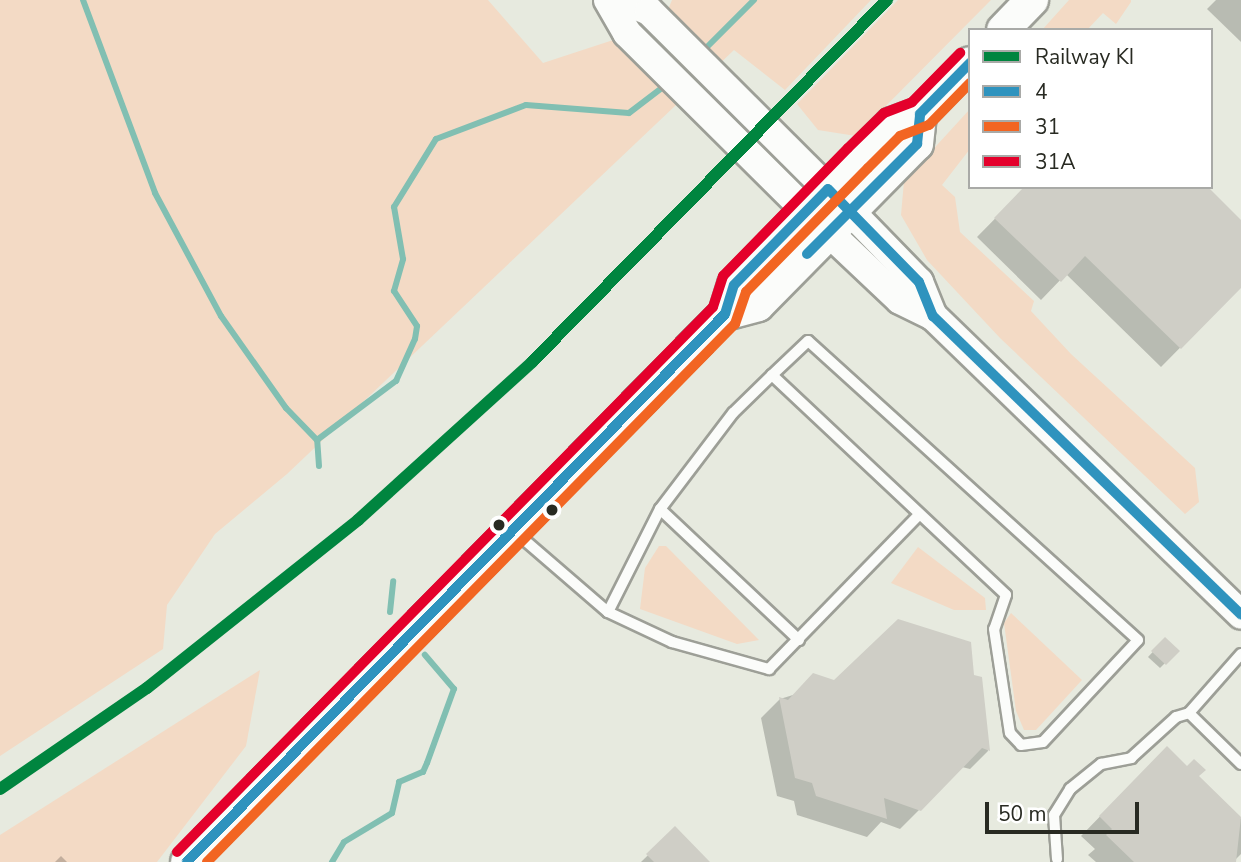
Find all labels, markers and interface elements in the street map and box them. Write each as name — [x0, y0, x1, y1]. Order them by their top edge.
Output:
legend — [968, 28, 1213, 189]
text: Railway KI — [1035, 43, 1134, 71]
text: 4 — [1035, 78, 1048, 106]
text: 31 — [1035, 113, 1060, 141]
text: 31A — [1035, 148, 1076, 176]
unlabelled marker — [545, 503, 559, 517]
unlabelled marker — [492, 518, 506, 532]
scale bar — [989, 788, 1143, 832]
text: 50 m — [998, 800, 1047, 828]

